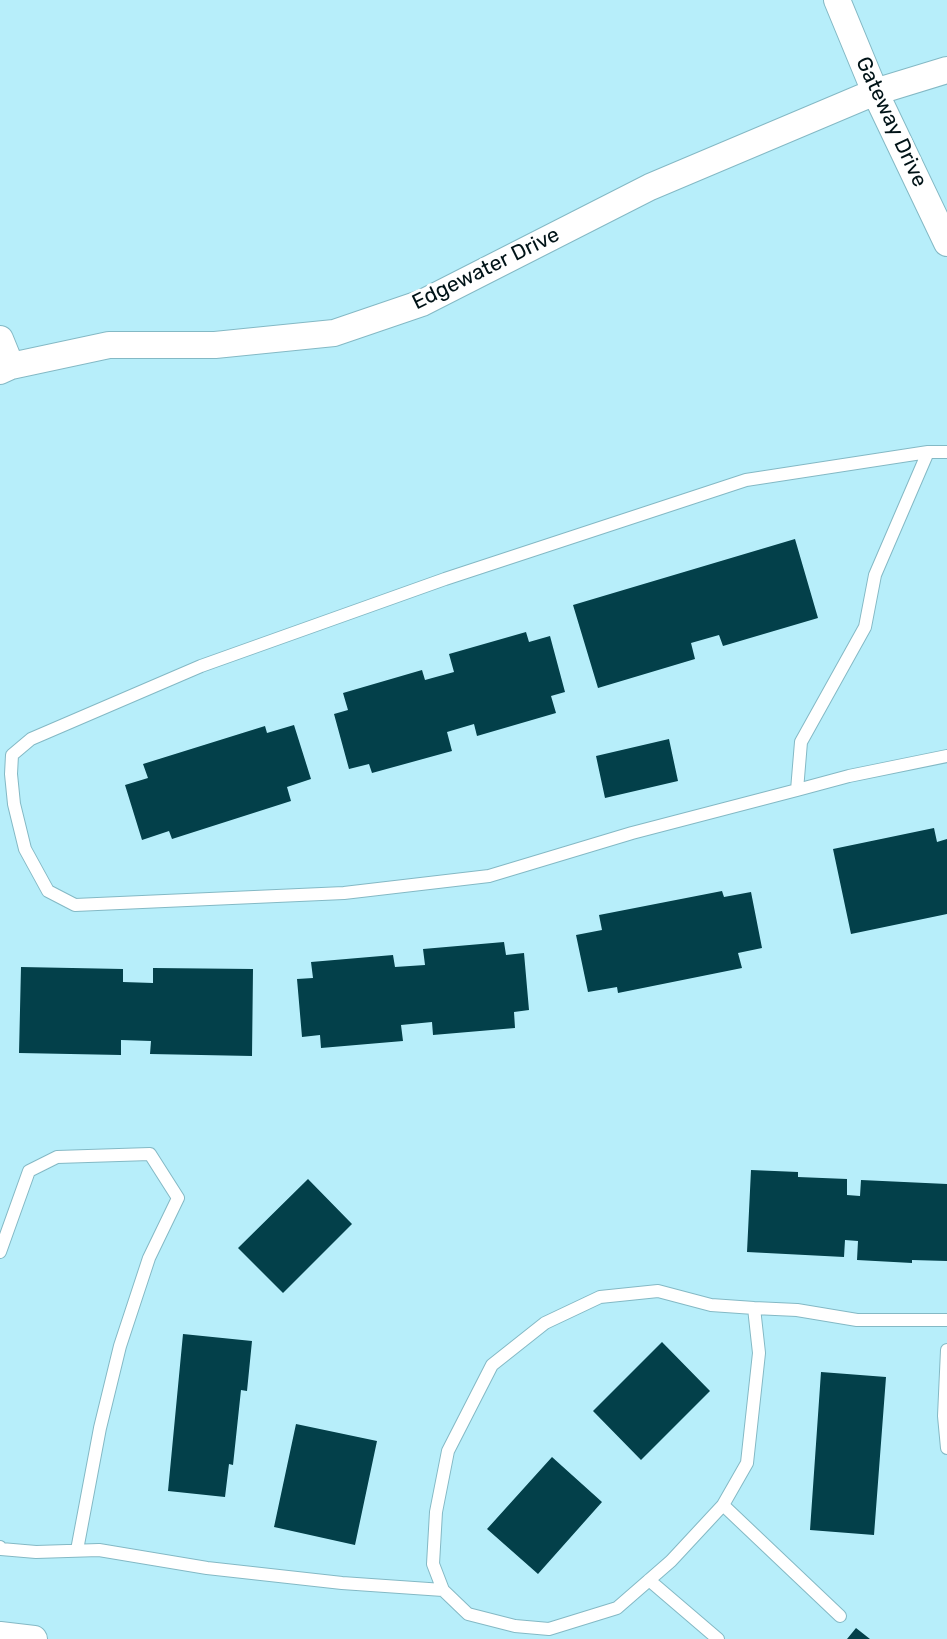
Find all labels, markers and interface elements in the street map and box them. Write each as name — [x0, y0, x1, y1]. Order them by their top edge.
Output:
street label: Gateway Drive — [850, 53, 932, 191]
street label: Edgewater Drive — [408, 222, 564, 316]

